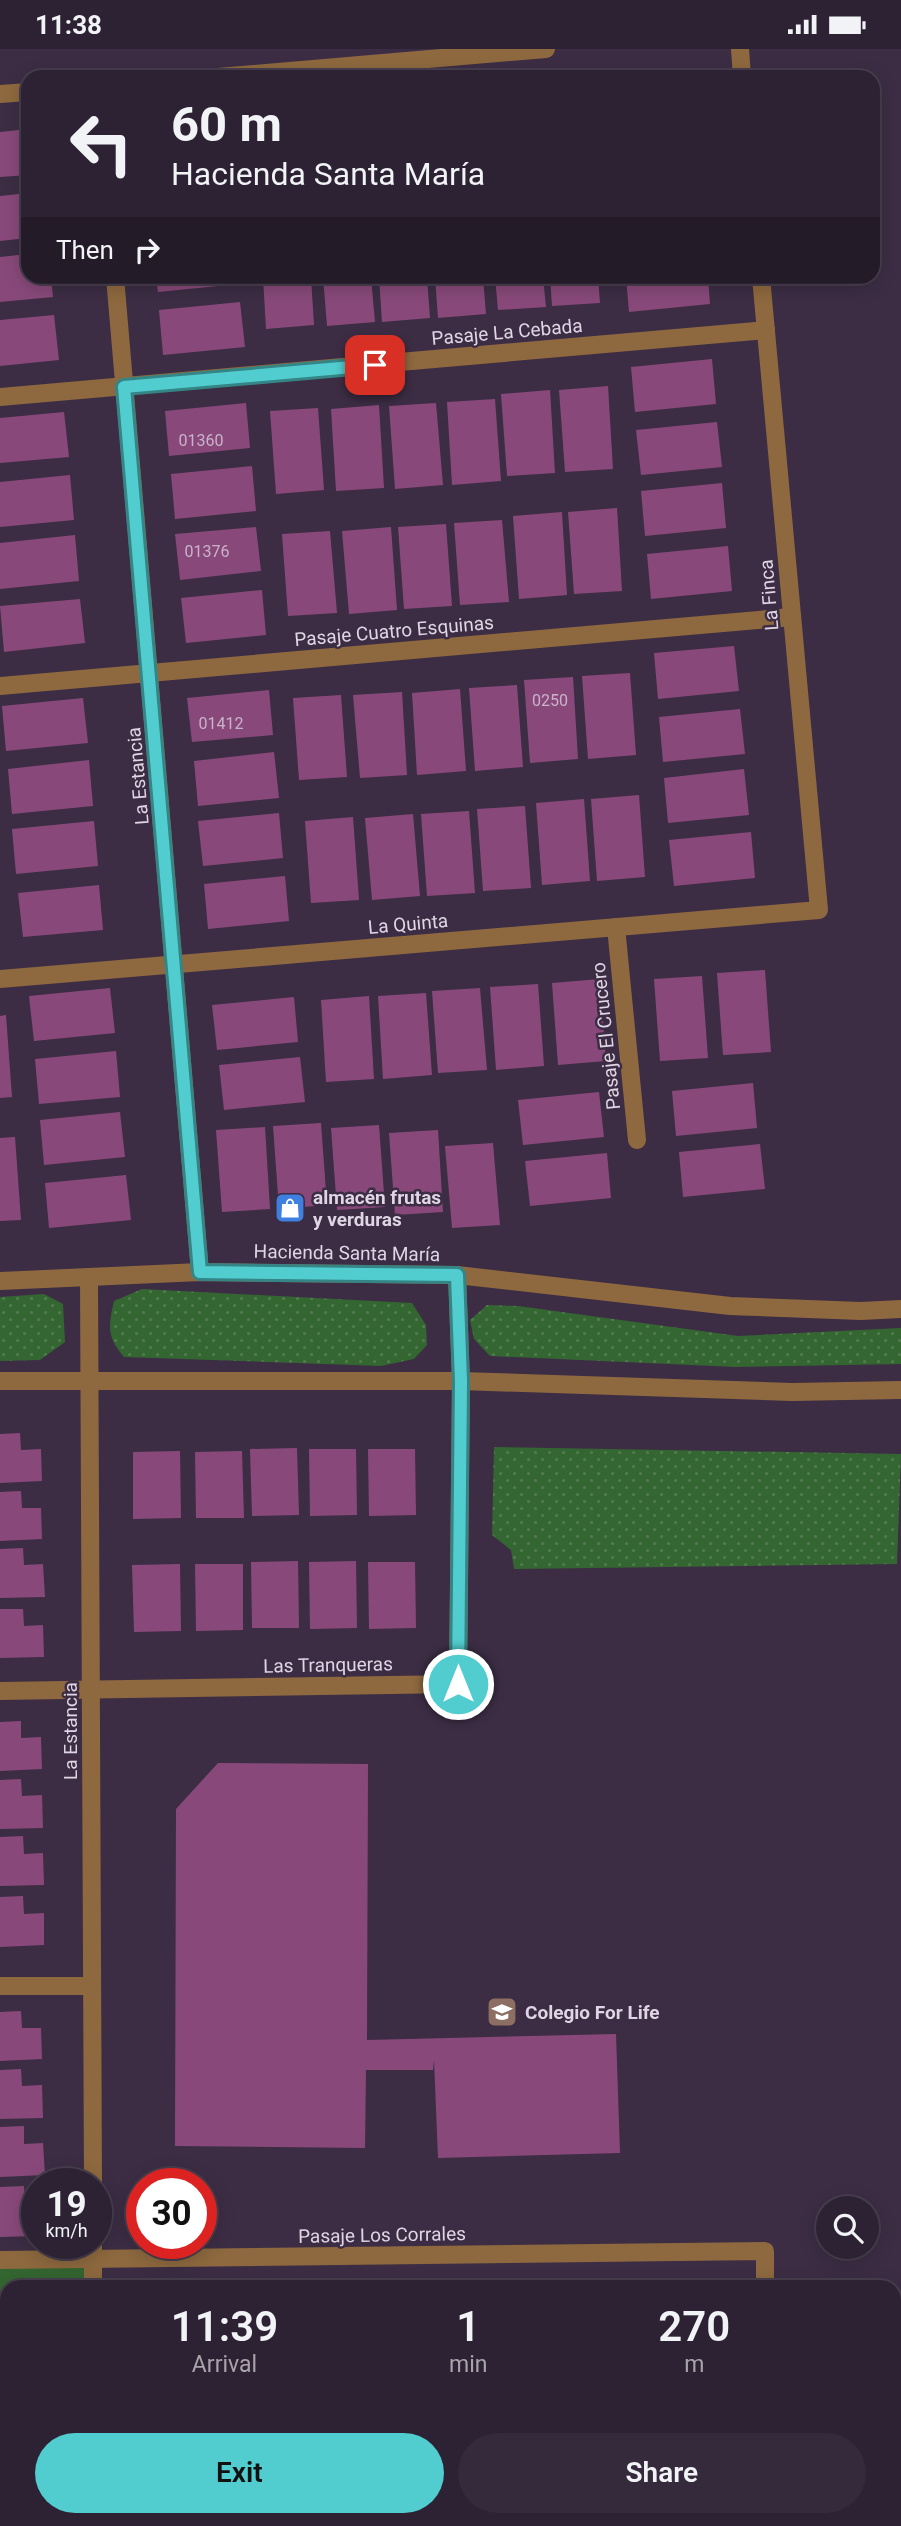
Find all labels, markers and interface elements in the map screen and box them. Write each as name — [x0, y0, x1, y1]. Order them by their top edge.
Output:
text: 11:38 — [35, 10, 102, 40]
text: 60 m — [171, 96, 282, 153]
icon: left — [56, 98, 147, 189]
text: Hacienda Santa María — [171, 155, 485, 193]
icon: right — [128, 231, 166, 269]
text: Then — [56, 235, 114, 265]
street label: Pasaje La Cebada — [431, 314, 583, 350]
pin — [345, 335, 405, 395]
icon: arrive — [356, 346, 394, 384]
house number: 01360 — [179, 431, 223, 450]
house number: 01376 — [185, 542, 229, 561]
street label: La Finca — [754, 559, 784, 631]
street label: Pasaje Cuatro Esquinas — [293, 611, 495, 651]
house number: 0250 — [532, 691, 568, 710]
house number: 01412 — [199, 714, 243, 733]
street label: La Estancia — [122, 726, 154, 826]
street label: La Quinta — [367, 909, 449, 939]
street label: Pasaje El Crucero — [587, 961, 625, 1111]
place label: almacén frutas y verduras — [313, 1186, 441, 1231]
shop icon: almacén frutas y verduras — [273, 1191, 307, 1225]
street label: Hacienda Santa María — [254, 1240, 440, 1266]
position arrow — [421, 1647, 495, 1721]
street label: Las Tranqueras — [263, 1652, 393, 1678]
street label: La Estancia — [59, 1682, 82, 1780]
school or university icon: Colegio For Life — [485, 1995, 519, 2029]
place label: Colegio For Life — [525, 2001, 660, 2024]
speed limit sign: 30 — [126, 2168, 217, 2259]
text: 19 — [46, 2184, 87, 2225]
map controls — [816, 2196, 879, 2259]
button: search — [816, 2196, 879, 2259]
text: km/h — [45, 2220, 88, 2241]
street label: Pasaje Los Corrales — [298, 2222, 466, 2248]
text: 11:39 — [171, 2302, 278, 2351]
text: 1 — [456, 2302, 480, 2351]
text: 270 — [658, 2302, 730, 2351]
text: Arrival — [192, 2351, 257, 2378]
text: min — [449, 2351, 487, 2378]
text: m — [684, 2351, 704, 2378]
button: Exit — [35, 2433, 444, 2513]
button: Share — [458, 2433, 866, 2513]

